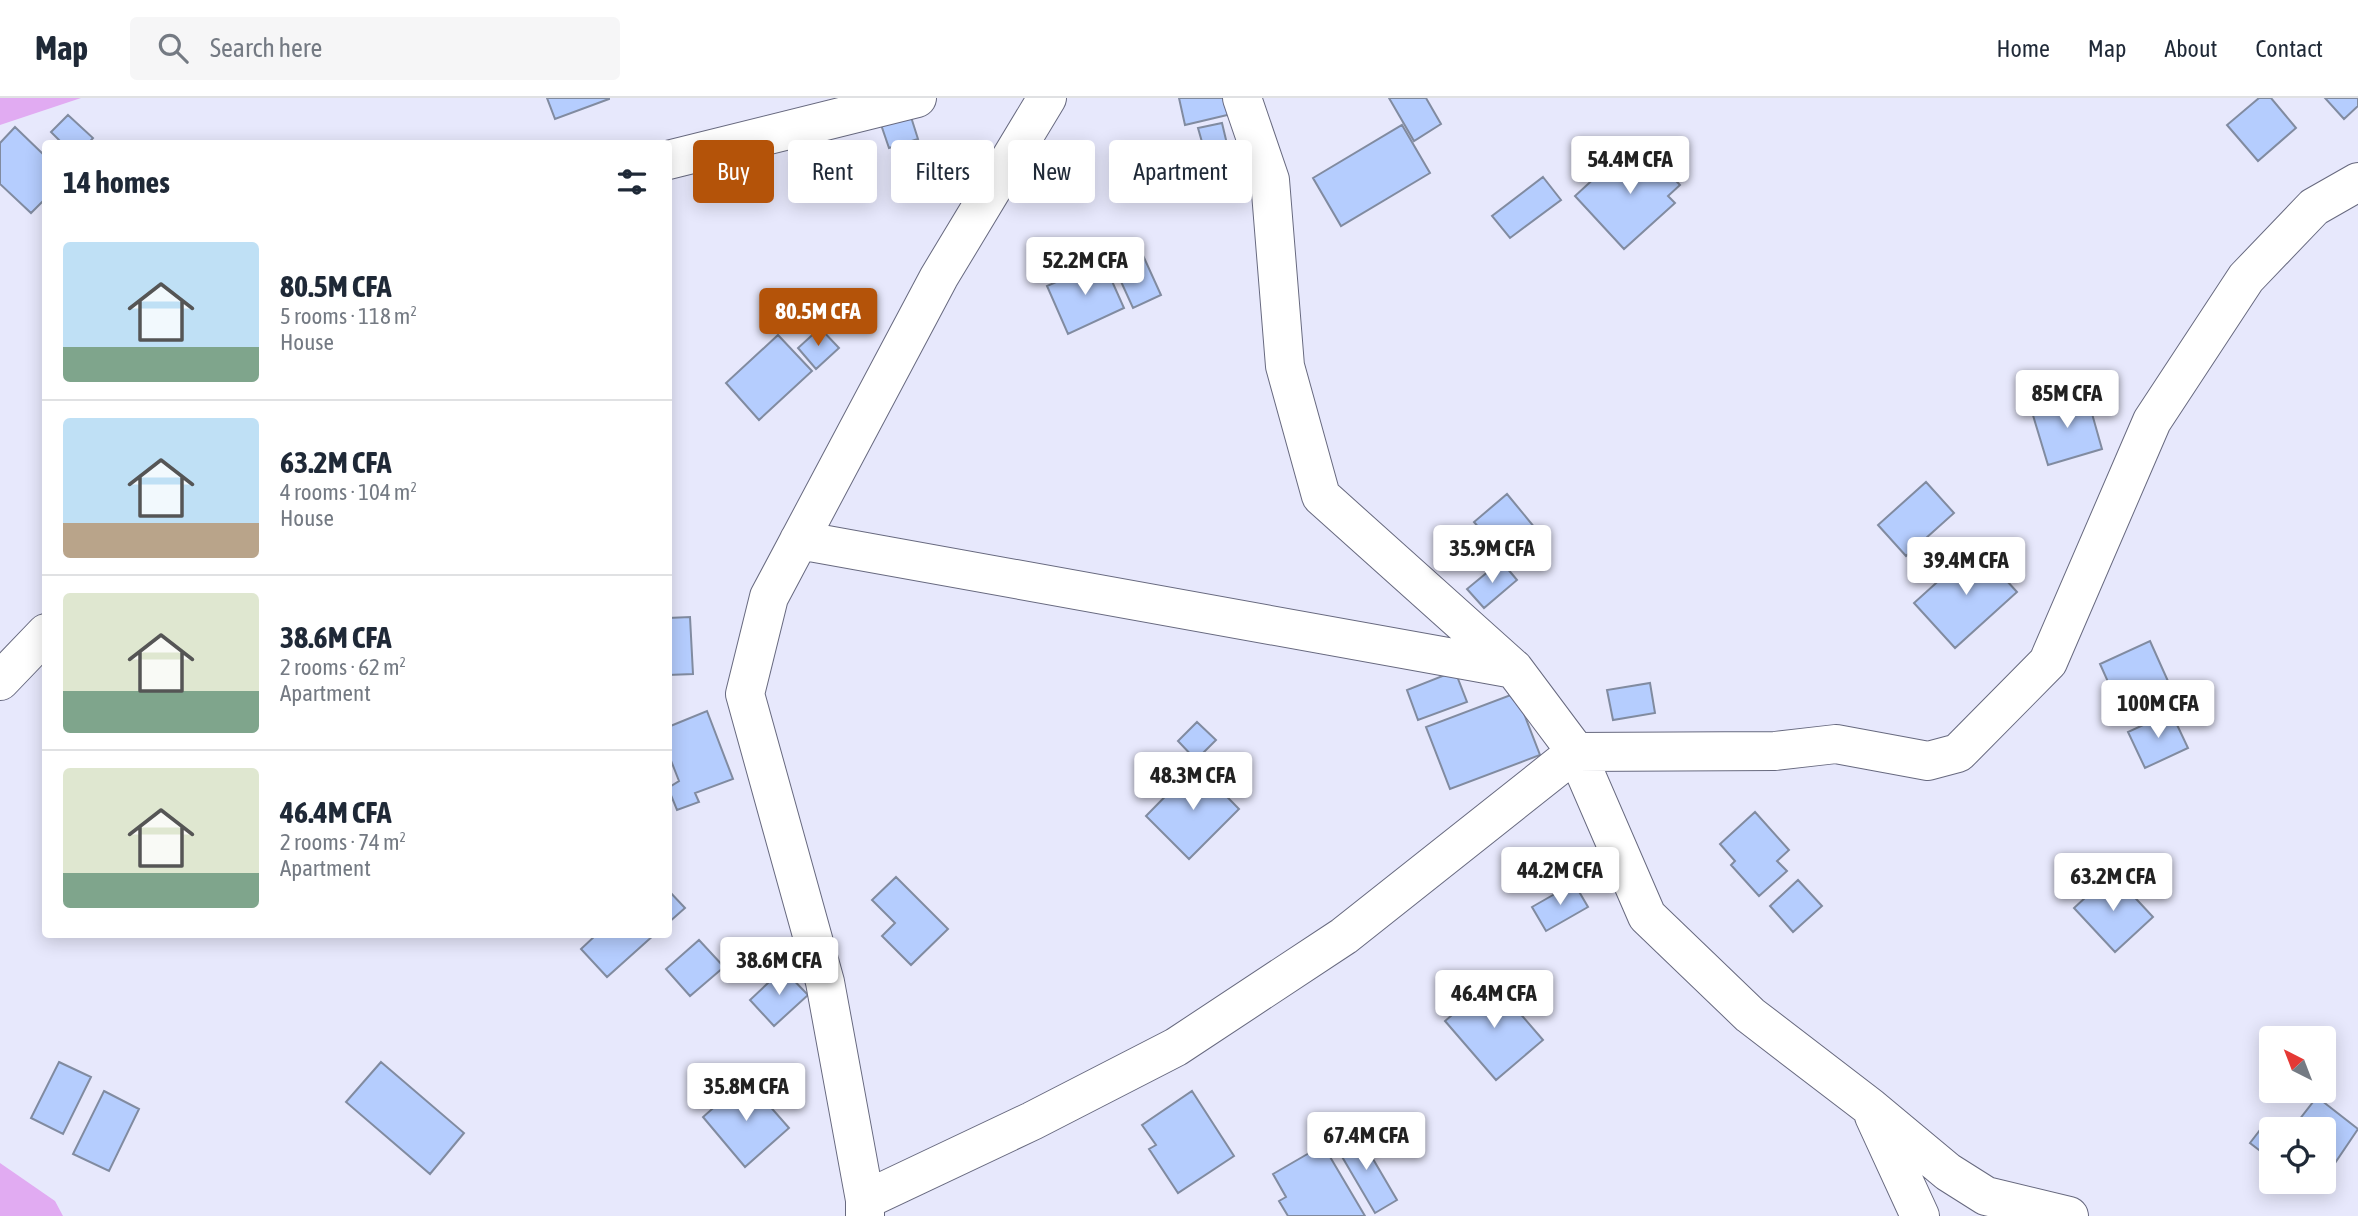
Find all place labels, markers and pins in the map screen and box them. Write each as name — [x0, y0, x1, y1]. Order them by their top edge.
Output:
pin: 54.4M CFA — [1550, 136, 1710, 196]
pin: 52.2M CFA — [1005, 238, 1165, 297]
pin: 80.5M CFA — [738, 288, 898, 348]
pin: 85M CFA — [2002, 370, 2132, 430]
pin: 35.9M CFA — [1412, 526, 1572, 585]
pin: 39.4M CFA — [1886, 538, 2046, 597]
pin: 100M CFA — [2086, 680, 2230, 740]
pin: 48.3M CFA — [1113, 752, 1273, 812]
pin: 44.2M CFA — [1480, 848, 1640, 907]
pin: 63.2M CFA — [2033, 854, 2193, 913]
pin: 38.6M CFA — [699, 937, 859, 997]
pin: 46.4M CFA — [1414, 970, 1574, 1030]
pin: 35.8M CFA — [666, 1063, 826, 1123]
pin: 67.4M CFA — [1286, 1112, 1446, 1172]

